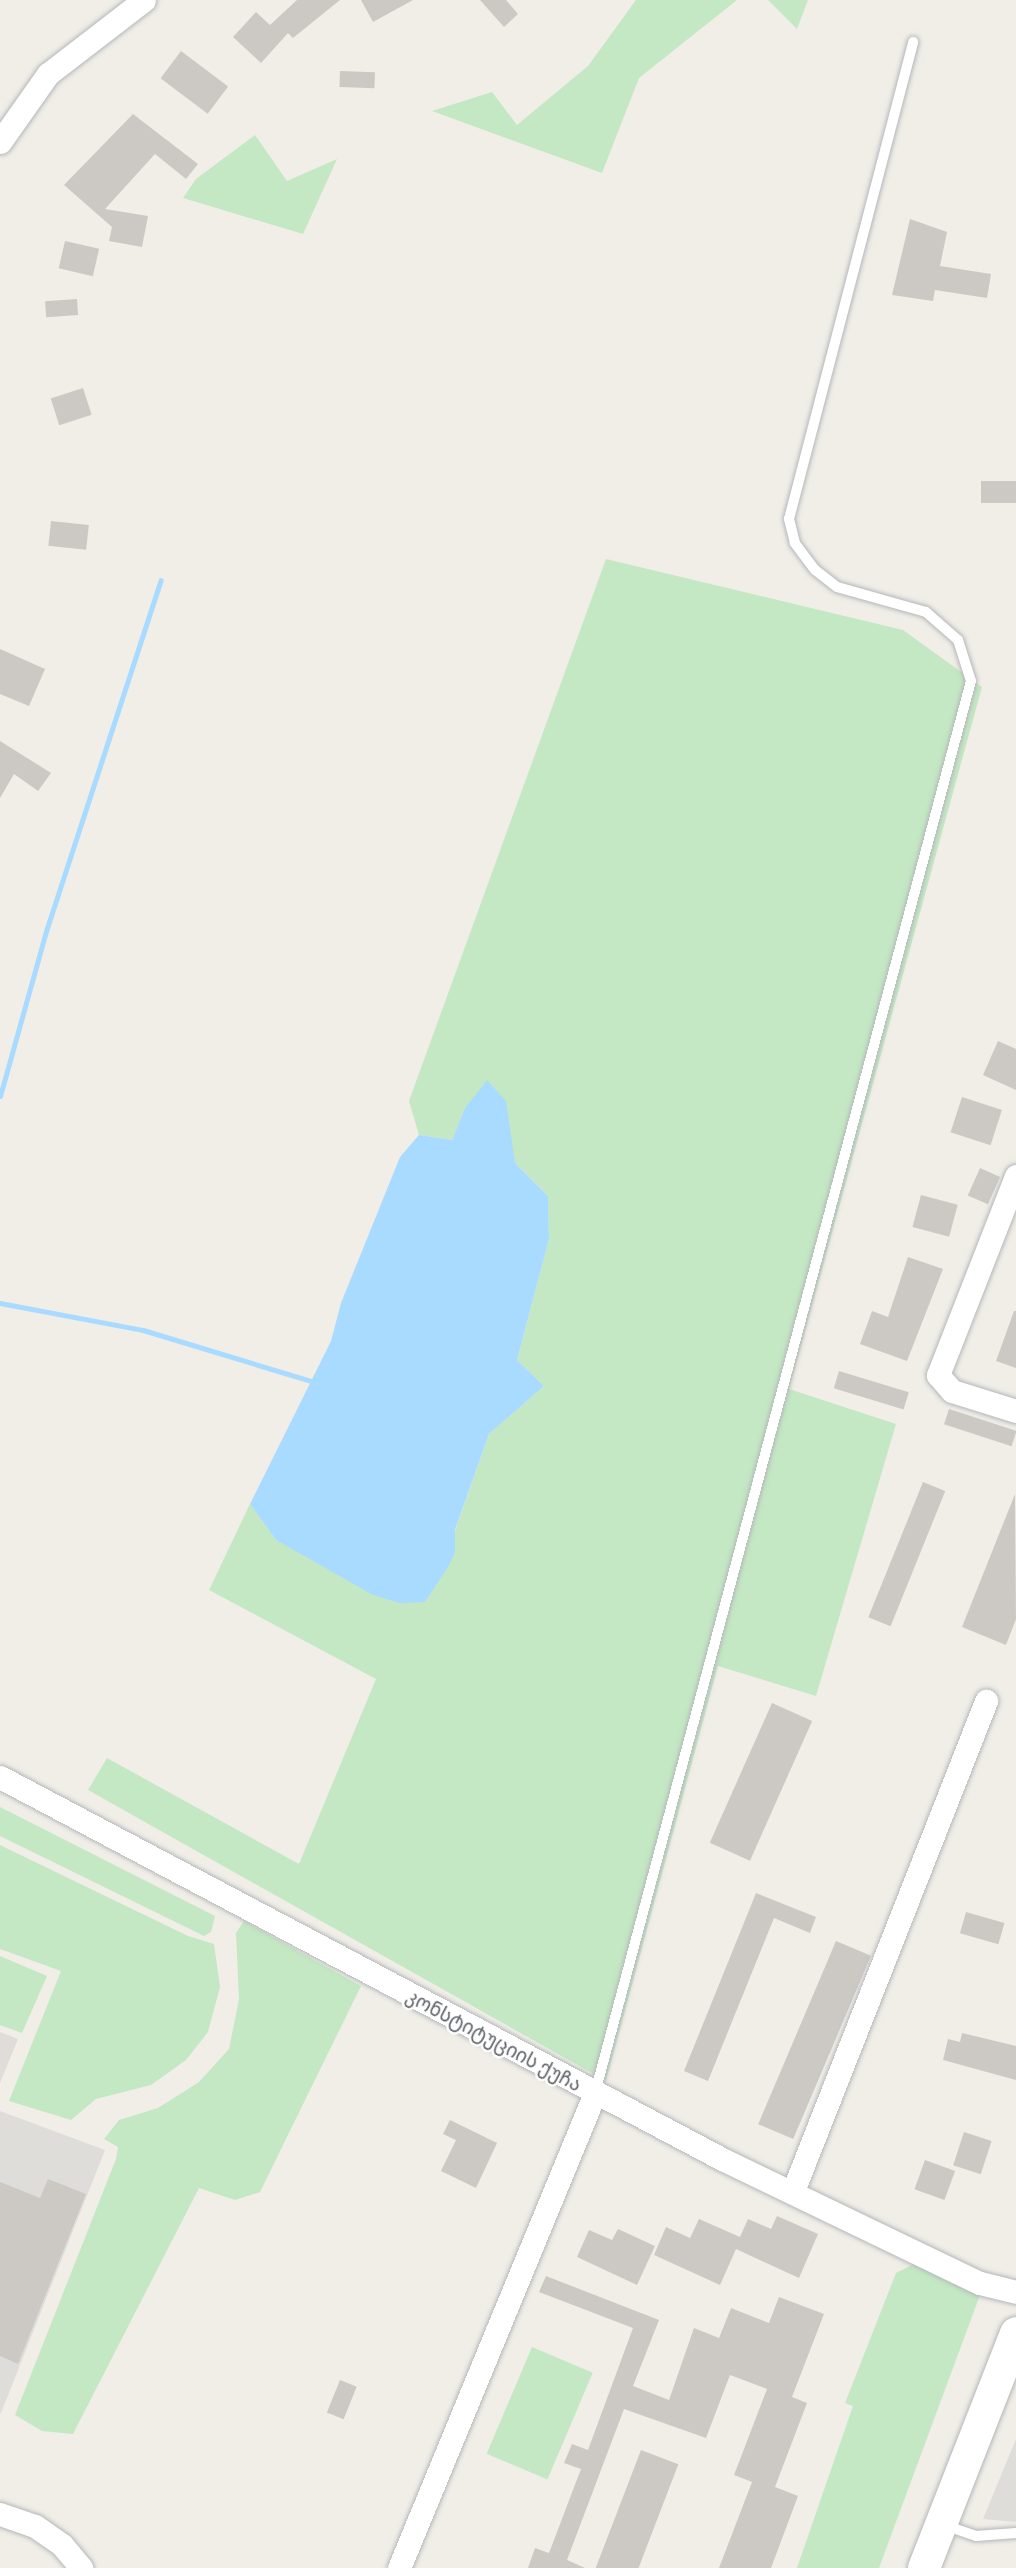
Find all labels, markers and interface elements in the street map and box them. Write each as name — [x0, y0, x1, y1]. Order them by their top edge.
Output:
street label: კონსტიტუციის ქუჩა — [403, 1984, 585, 2096]

